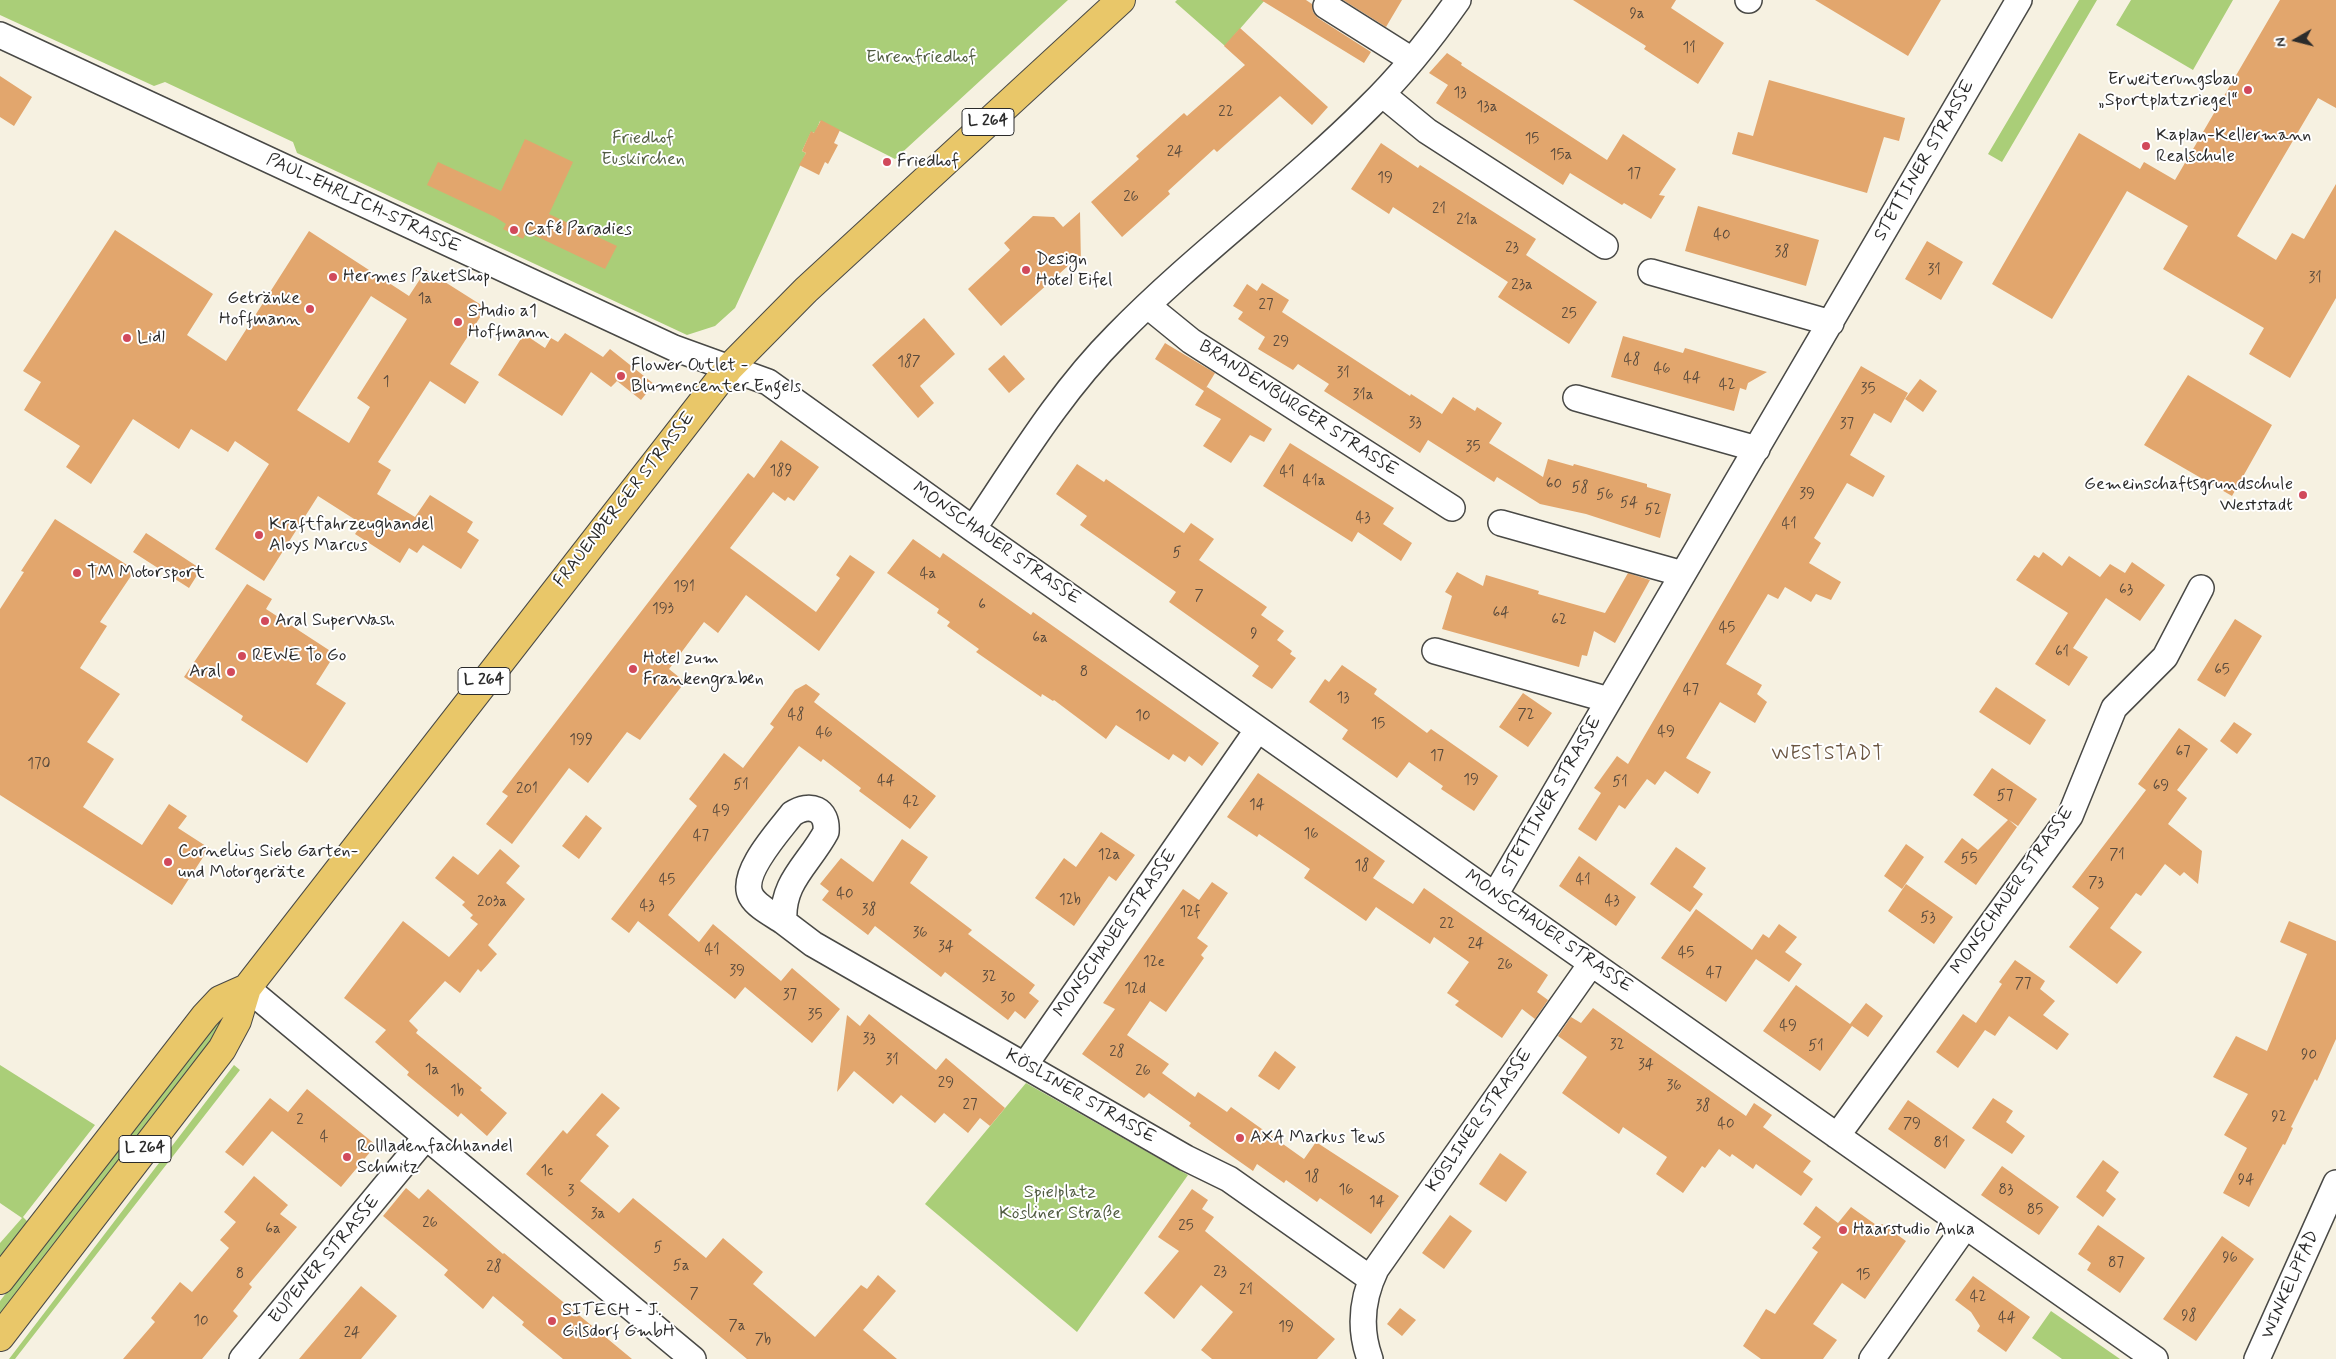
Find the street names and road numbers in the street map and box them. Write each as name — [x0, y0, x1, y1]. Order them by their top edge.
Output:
street label: STETTINER STRASSE — [1870, 77, 1980, 245]
road number: L 264 — [962, 108, 1014, 136]
street label: PAUL-EHRLICH-STRASSE — [262, 149, 464, 259]
street label: BRANDENBURGER STRASSE — [1194, 336, 1402, 482]
street label: FRAUENBERGER STRASSE — [550, 408, 700, 592]
street label: MONSCHAUER STRASSE — [908, 478, 1084, 610]
road number: L 264 — [458, 668, 510, 694]
street label: STETTINER STRASSE — [1497, 713, 1607, 881]
street label: MONSCHAUER STRASSE — [1947, 803, 2079, 979]
street label: MONSCHAUER STRASSE — [1050, 846, 1182, 1022]
street label: MONSCHAUER STRASSE — [1460, 866, 1636, 998]
street label: KÖSLINER STRASSE — [1001, 1045, 1159, 1149]
street label: KÖSLINER STRASSE — [1422, 1045, 1538, 1197]
road number: L 264 — [119, 1136, 171, 1162]
street label: EUPENER STRASSE — [265, 1191, 385, 1329]
street label: WINKELPFAD — [2257, 1227, 2325, 1343]

